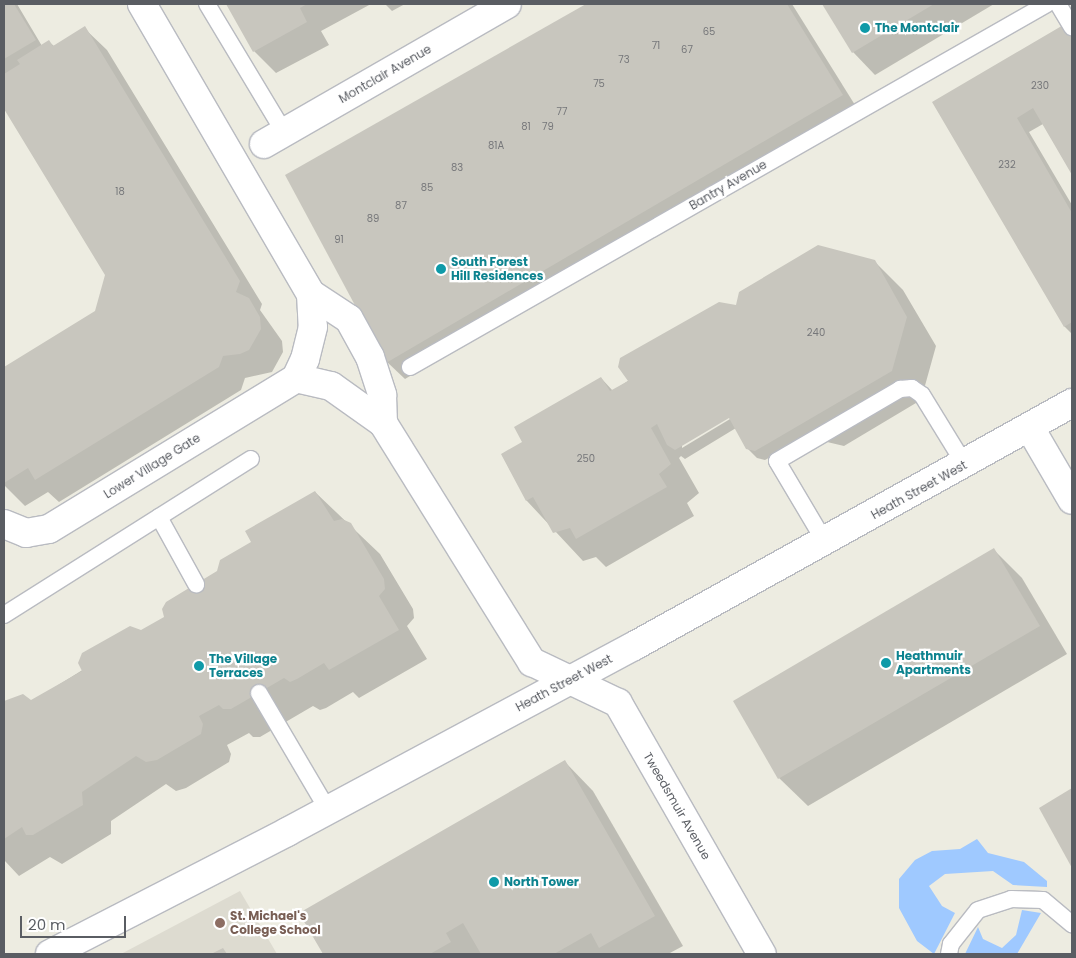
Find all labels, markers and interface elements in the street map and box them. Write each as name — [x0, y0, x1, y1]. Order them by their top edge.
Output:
place label: The Montclair — [875, 21, 959, 35]
marker: The Montclair — [859, 22, 871, 34]
house number: 65 — [703, 26, 715, 38]
house number: 71 — [652, 40, 660, 52]
street label: Montclair Avenue — [336, 42, 434, 106]
house number: 67 — [681, 44, 693, 56]
house number: 73 — [618, 54, 630, 66]
house number: 75 — [593, 78, 605, 90]
house number: 230 — [1031, 80, 1049, 92]
house number: 77 — [557, 106, 567, 118]
house number: 81 — [521, 121, 531, 133]
house number: 79 — [542, 121, 554, 133]
house number: 81A — [488, 140, 504, 152]
street label: Bantry Avenue — [687, 157, 769, 213]
house number: 232 — [998, 159, 1016, 171]
house number: 83 — [451, 162, 463, 174]
house number: 85 — [421, 182, 433, 194]
house number: 18 — [115, 186, 125, 198]
house number: 87 — [395, 200, 407, 212]
house number: 89 — [367, 213, 379, 225]
house number: 91 — [334, 234, 344, 246]
place label: South Forest Hill Residences — [451, 255, 543, 283]
marker: South Forest Hill Residences — [435, 263, 447, 275]
house number: 240 — [807, 327, 825, 339]
street label: Lower Village Gate — [101, 431, 203, 501]
house number: 250 — [577, 453, 595, 465]
street label: Heath Street West — [869, 458, 969, 522]
place label: Heathmuir Apartments — [896, 649, 971, 677]
street label: Heath Street West — [513, 651, 615, 715]
place label: The Village Terraces — [209, 652, 277, 680]
marker: Heathmuir Apartments — [880, 657, 892, 669]
marker: The Village Terraces — [193, 660, 205, 672]
street label: Tweedsmuir Avenue — [640, 750, 714, 862]
place label: North Tower — [504, 875, 579, 889]
marker: North Tower — [488, 876, 500, 888]
scale bar — [22, 906, 129, 938]
place label: St. Michael's College School — [230, 909, 321, 937]
text: 20 m — [28, 914, 66, 935]
marker: St. Michael's College School — [214, 917, 226, 929]

